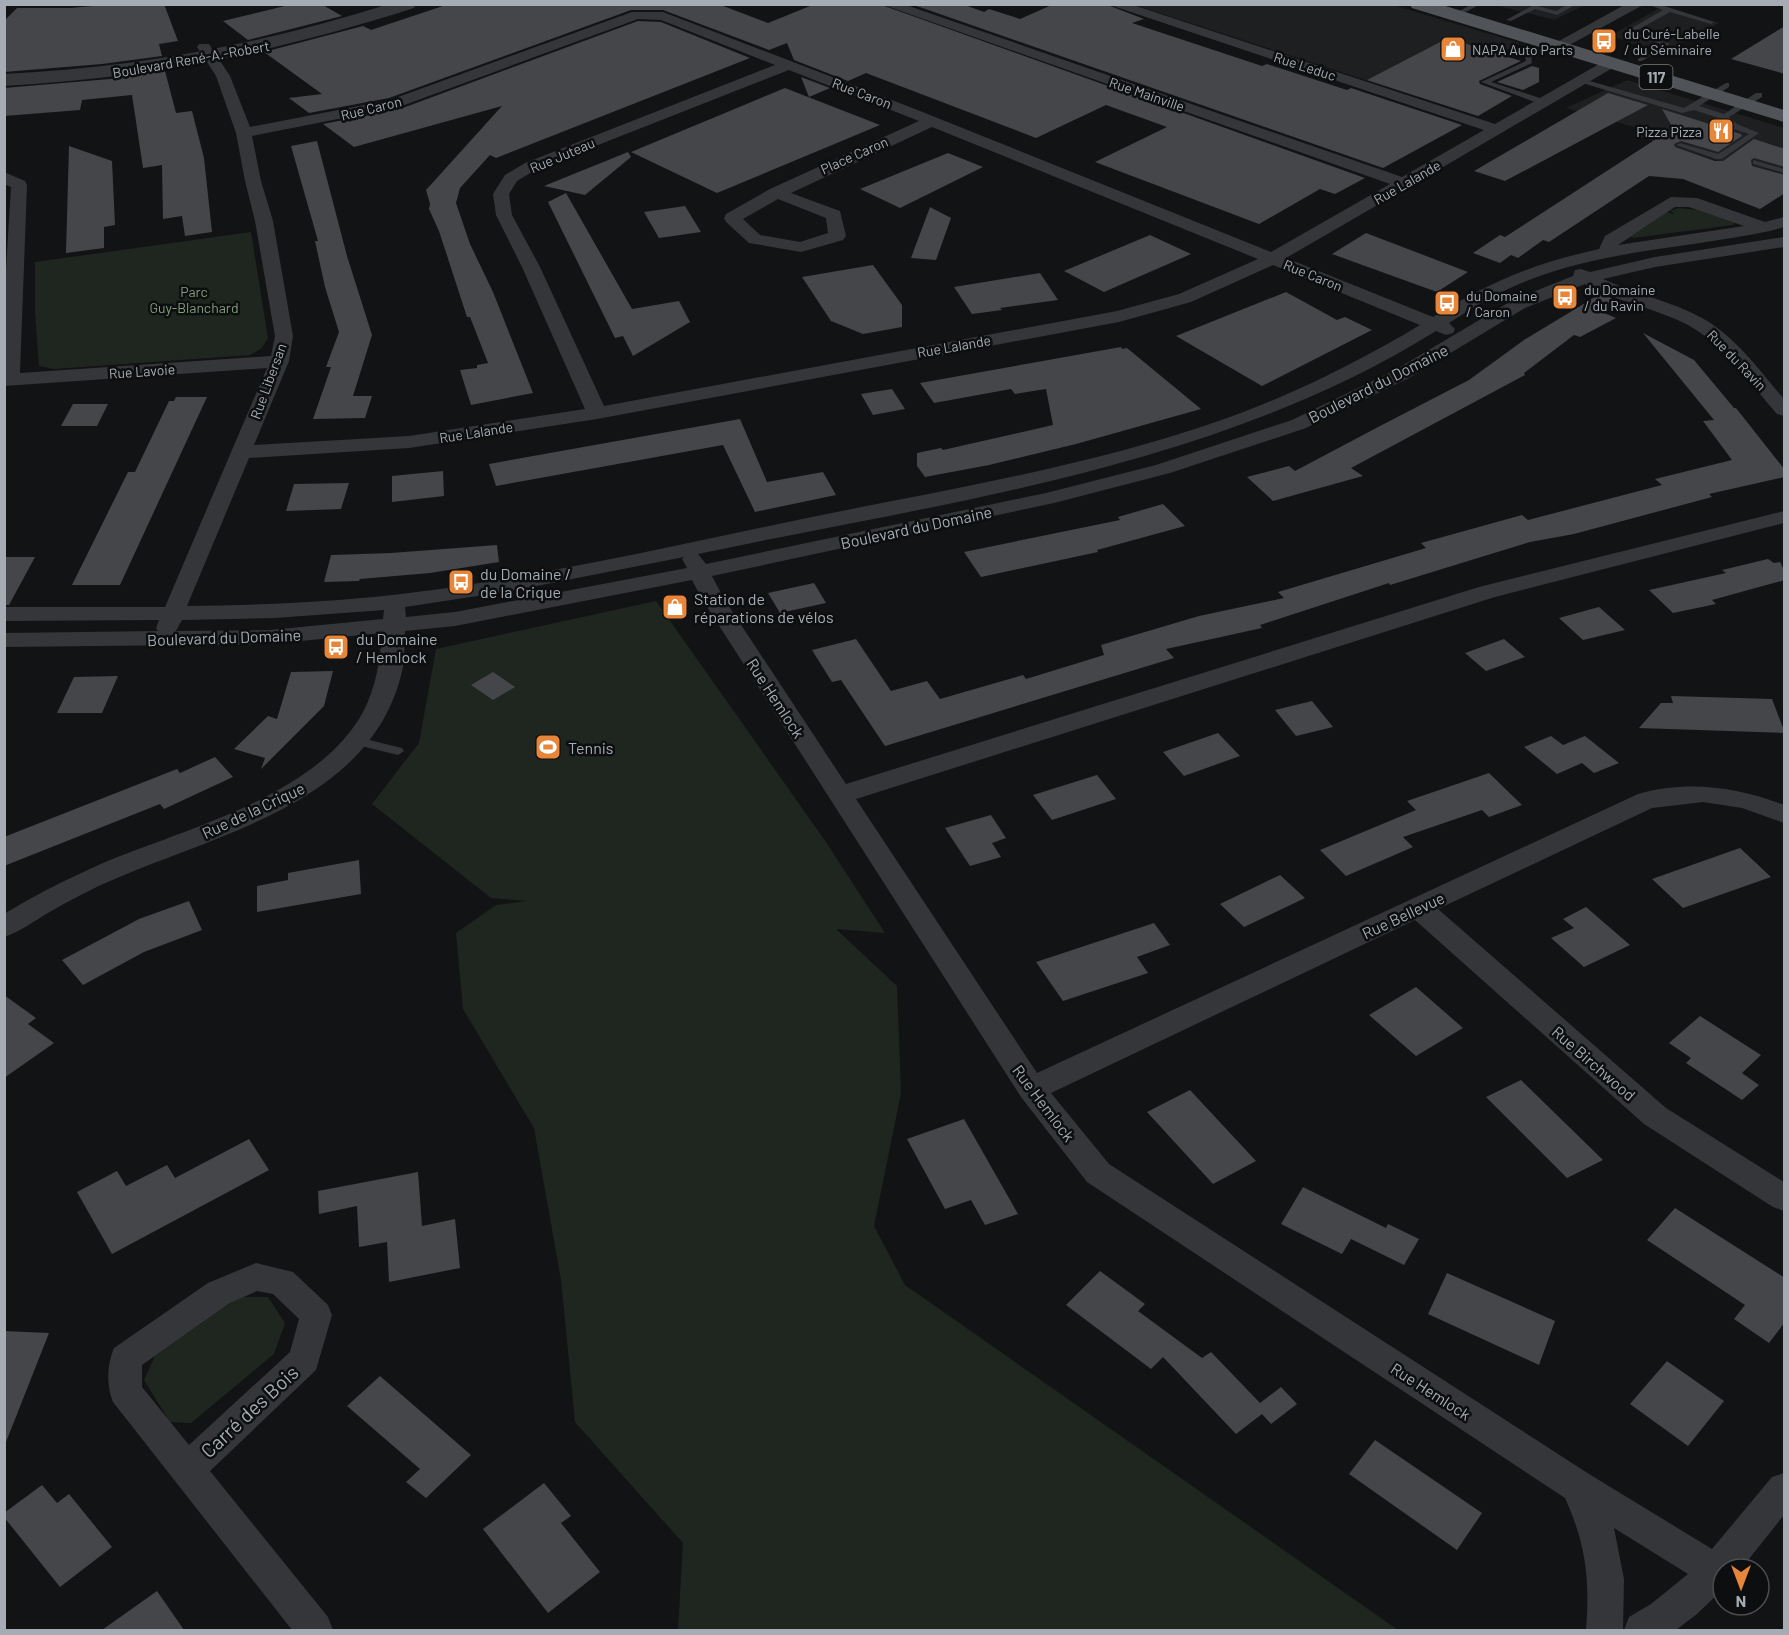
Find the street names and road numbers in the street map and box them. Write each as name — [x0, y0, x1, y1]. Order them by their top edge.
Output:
street label: Boulevard René-A.-Robert — [111, 37, 271, 81]
street label: Rue Leduc — [1272, 48, 1338, 84]
road number: 117 — [1640, 65, 1672, 89]
street label: Rue Mainville — [1107, 73, 1187, 115]
street label: Rue Caron — [830, 74, 894, 112]
street label: Rue Caron — [339, 92, 403, 124]
street label: Place Caron — [818, 133, 890, 177]
street label: Rue Juteau — [527, 134, 597, 176]
street label: Rue Lalande — [1371, 156, 1443, 208]
street label: Rue Caron — [1281, 255, 1345, 295]
street label: Rue du Ravin — [1704, 326, 1770, 394]
street label: Rue Lalande — [916, 331, 992, 361]
street label: Boulevard du Domaine — [1305, 340, 1451, 426]
street label: Rue Libersan — [246, 341, 290, 421]
street label: Rue Lavoie — [108, 360, 176, 382]
street label: Rue Lalande — [438, 418, 514, 446]
street label: Boulevard du Domaine — [839, 502, 993, 552]
street label: Boulevard du Domaine — [147, 625, 301, 649]
street label: Rue Hemlock — [743, 655, 809, 741]
street label: Rue de la Crique — [199, 778, 307, 842]
street label: Rue Bellevue — [1359, 888, 1447, 942]
street label: Rue Birchwood — [1548, 1022, 1640, 1104]
street label: Rue Hemlock — [1009, 1061, 1079, 1145]
street label: Rue Hemlock — [1388, 1358, 1474, 1424]
street label: Carré des Bois — [195, 1360, 303, 1462]

